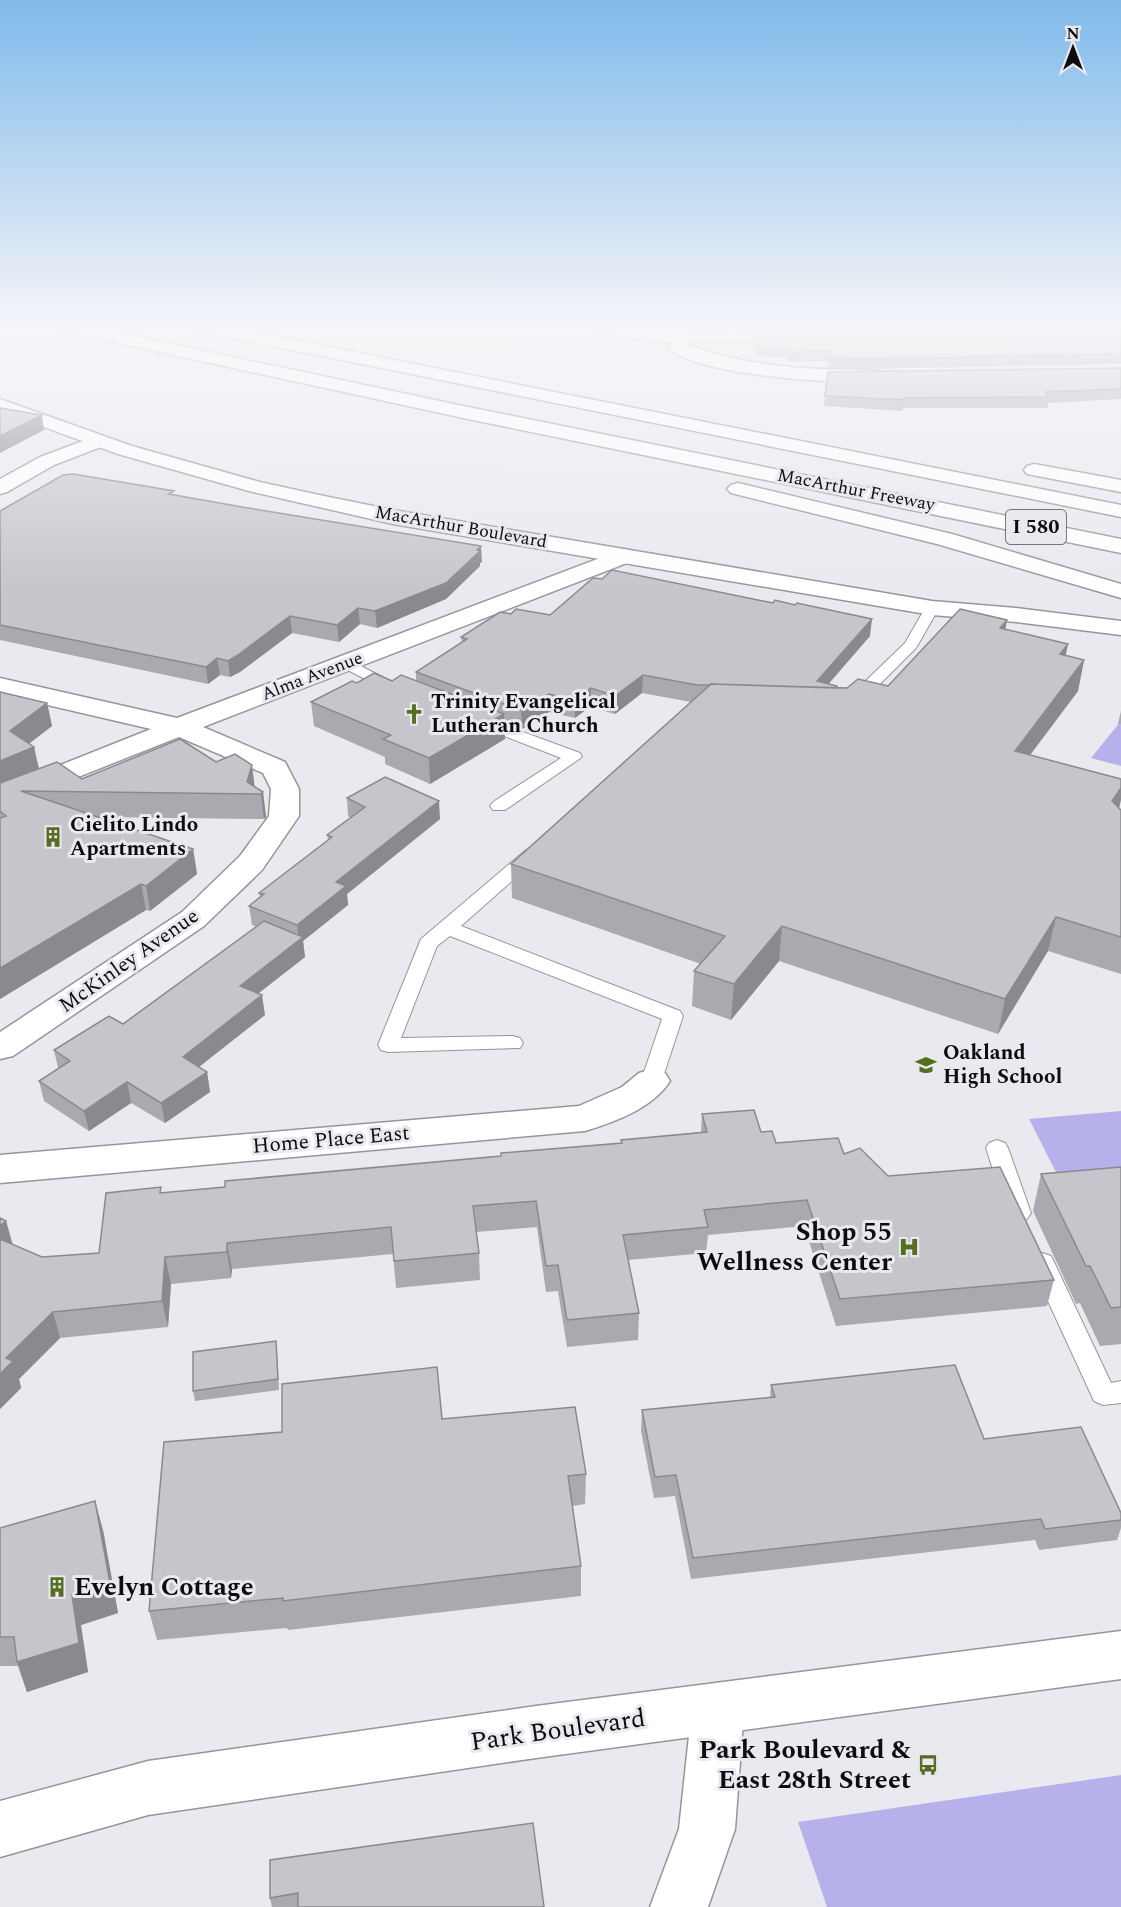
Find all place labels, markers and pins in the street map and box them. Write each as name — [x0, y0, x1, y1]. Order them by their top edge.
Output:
place label: Trinity Evangelical Lutheran Church — [431, 686, 616, 742]
church icon: Trinity Evangelical Lutheran Church — [402, 702, 426, 726]
place label: Cielito Lindo Apartments — [70, 809, 198, 865]
building icon: Cielito Lindo Apartments — [41, 825, 65, 849]
place label: Oakland High School — [943, 1037, 1063, 1093]
school or university icon: Oakland High School — [914, 1053, 938, 1077]
place label: Shop 55 Wellness Center — [697, 1212, 893, 1282]
hospital icon: Shop 55 Wellness Center — [897, 1235, 921, 1259]
place label: Evelyn Cottage — [74, 1567, 254, 1607]
building icon: Evelyn Cottage — [45, 1575, 69, 1599]
place label: Park Boulevard & East 28th Street — [699, 1730, 911, 1800]
bus stop icon: Park Boulevard & East 28th Street — [916, 1753, 940, 1777]

